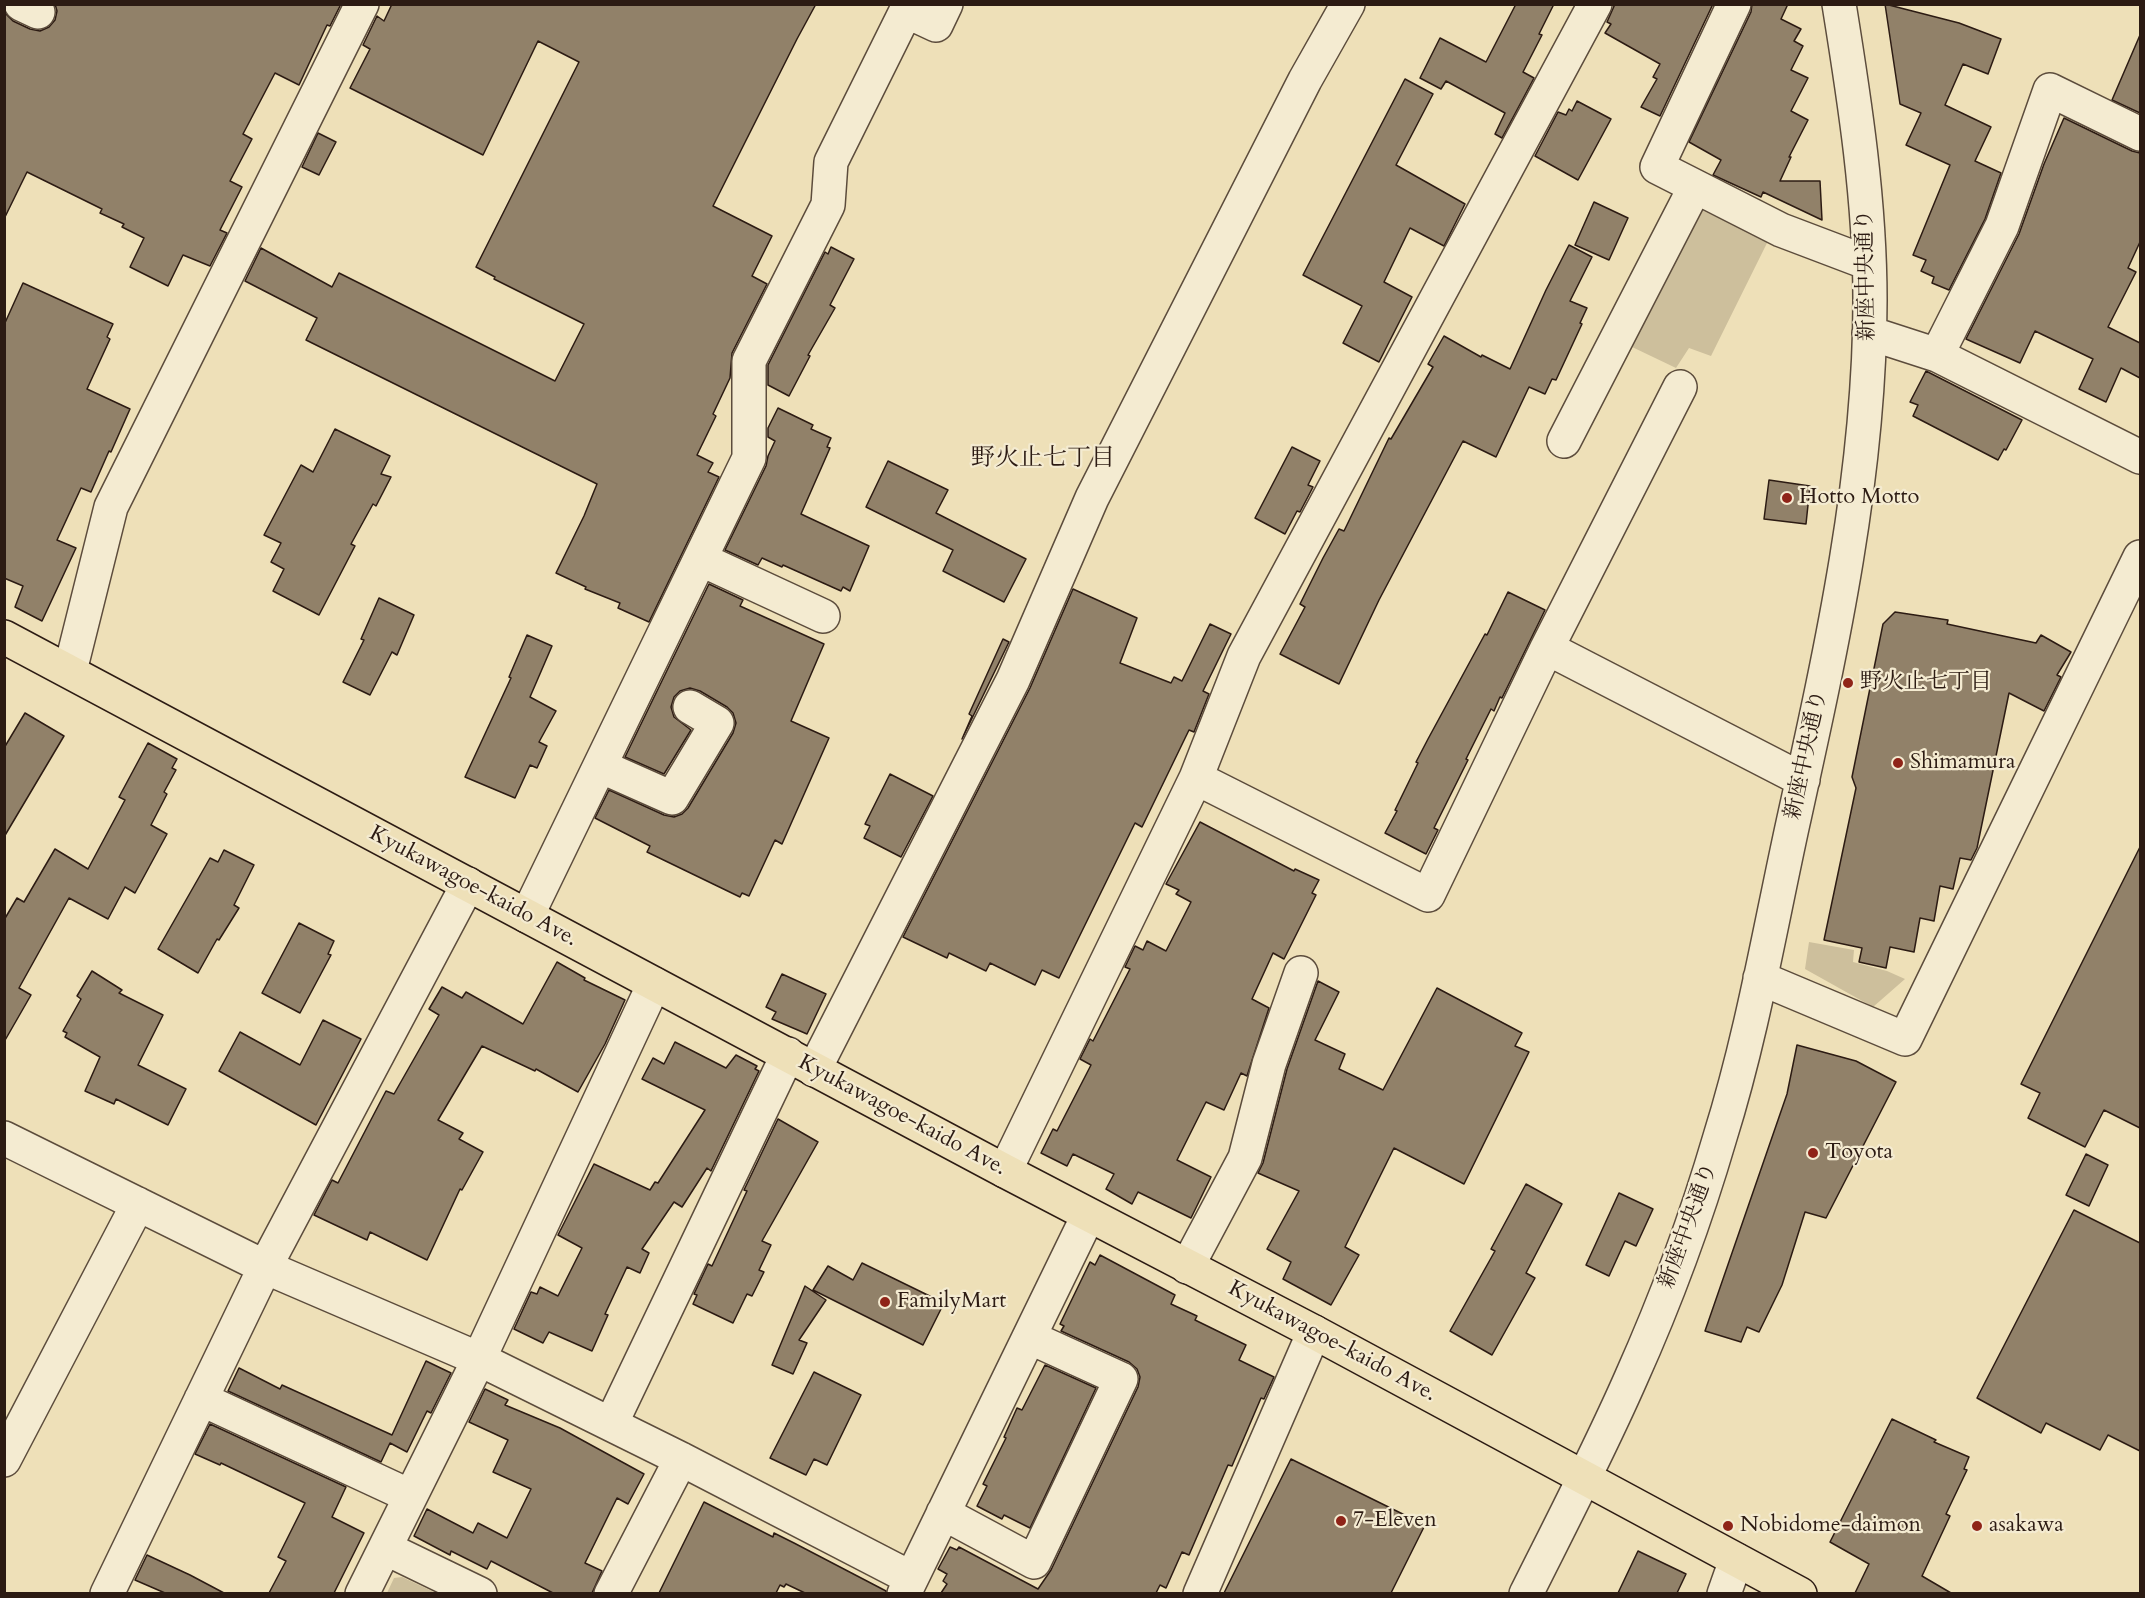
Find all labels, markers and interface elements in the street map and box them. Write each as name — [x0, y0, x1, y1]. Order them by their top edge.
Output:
street label: 新座中央通り — [1853, 209, 1881, 341]
district label: 野火止七丁目 — [971, 445, 1115, 473]
place label: Hotto Motto — [1799, 485, 1919, 511]
marker: Hotto Motto — [1780, 491, 1794, 505]
place label: 野火止七丁目 — [1860, 670, 1992, 696]
marker: 野火止七丁目 — [1841, 676, 1855, 690]
street label: 新座中央通り — [1780, 688, 1834, 822]
place label: Shimamura — [1910, 750, 2016, 776]
marker: Shimamura — [1891, 756, 1905, 770]
street label: Kyukawagoe-kaido Ave. — [364, 821, 582, 953]
street label: Kyukawagoe-kaido Ave. — [793, 1050, 1011, 1182]
place label: Toyota — [1825, 1140, 1893, 1166]
marker: Toyota — [1806, 1146, 1820, 1160]
street label: 新座中央通り — [1654, 1159, 1724, 1293]
street label: Kyukawagoe-kaido Ave. — [1223, 1276, 1441, 1408]
place label: FamilyMart — [897, 1289, 1006, 1315]
marker: FamilyMart — [878, 1295, 892, 1309]
place label: 7-Eleven — [1353, 1508, 1437, 1534]
place label: Nobidome-daimon — [1740, 1513, 1921, 1539]
place label: asakawa — [1989, 1513, 2064, 1539]
marker: 7-Eleven — [1334, 1514, 1348, 1528]
marker: Nobidome-daimon — [1721, 1519, 1735, 1533]
marker: asakawa — [1970, 1519, 1984, 1533]

